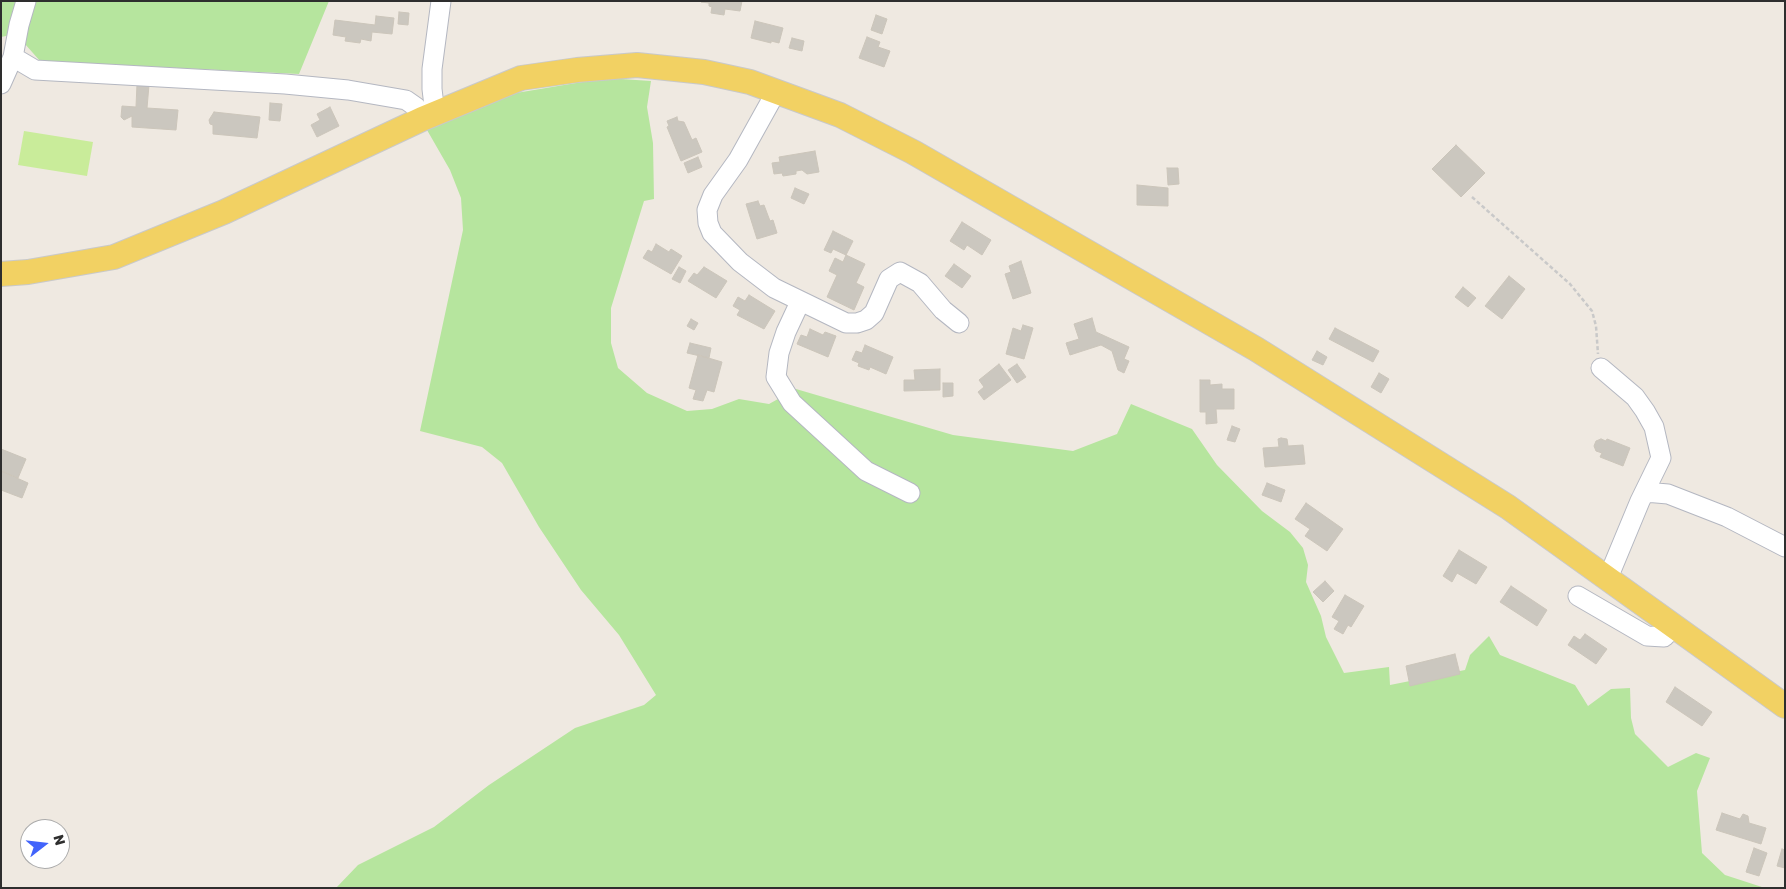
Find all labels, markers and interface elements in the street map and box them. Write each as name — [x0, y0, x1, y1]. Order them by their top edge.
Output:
north arrow — [20, 819, 70, 869]
text: N — [49, 833, 68, 847]

